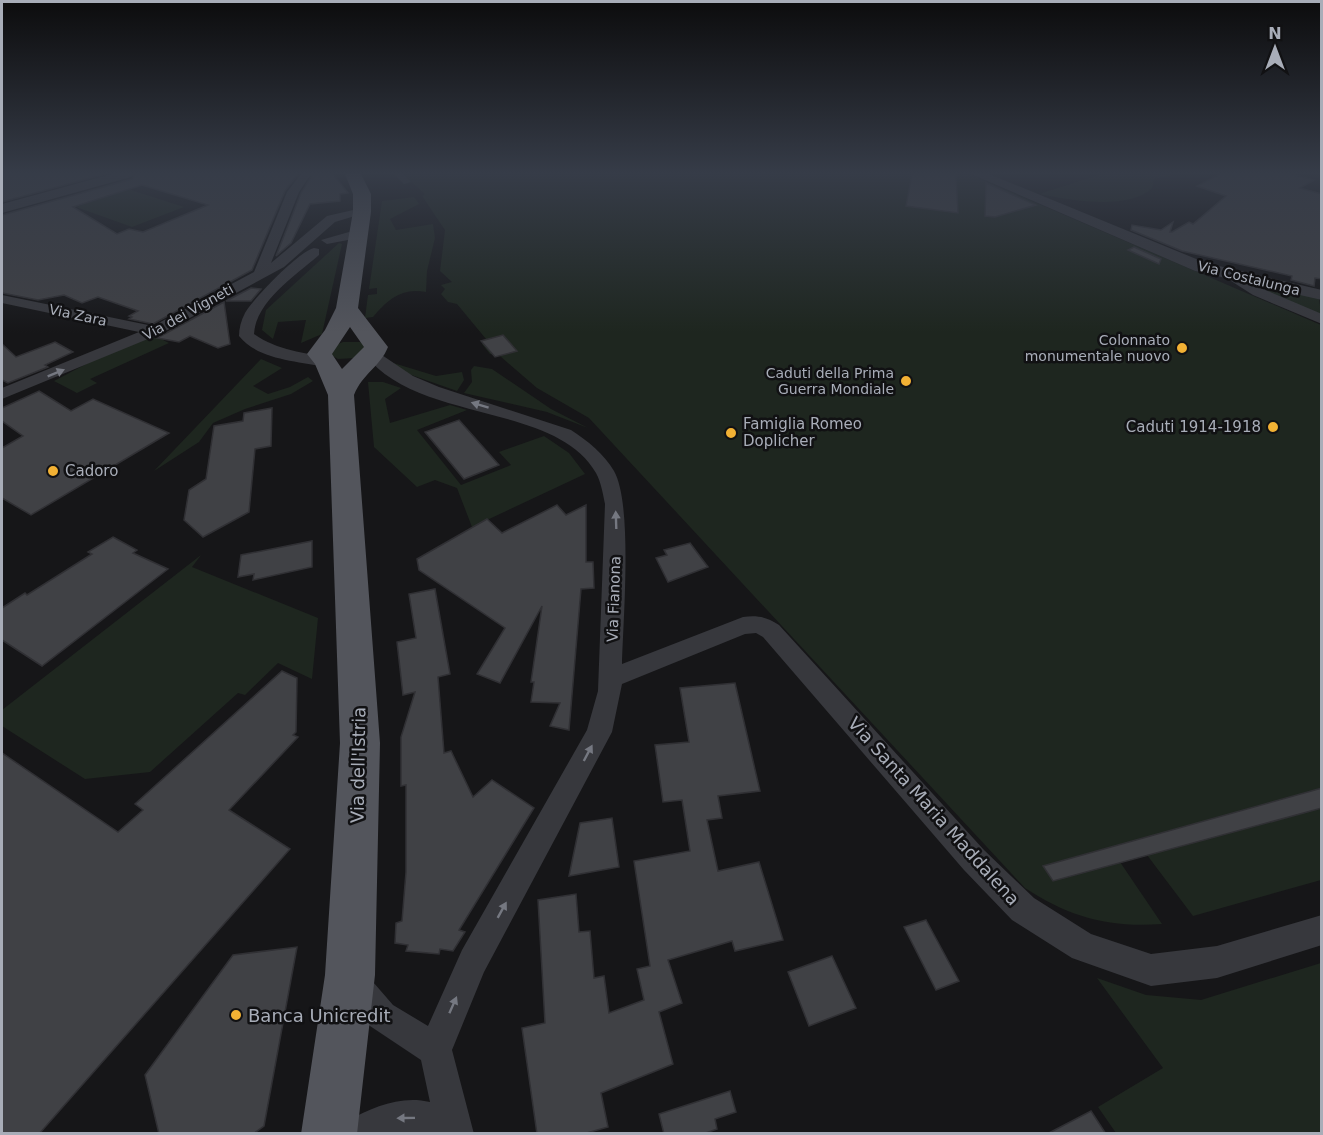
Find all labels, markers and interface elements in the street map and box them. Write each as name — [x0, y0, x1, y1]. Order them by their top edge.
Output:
north arrow — [1245, 18, 1305, 78]
text: N — [1268, 24, 1282, 43]
street label: Via Costalunga — [1196, 258, 1302, 298]
street label: Via dei Vigneti — [140, 281, 236, 343]
street label: Via Zara — [48, 301, 108, 329]
place label: Colonnato monumentale nuovo — [1025, 332, 1170, 364]
marker: Colonnato monumentale nuovo — [1175, 341, 1189, 355]
place label: Caduti della Prima Guerra Mondiale — [766, 365, 894, 397]
one-way arrow — [47, 368, 65, 377]
marker: Caduti della Prima Guerra Mondiale — [899, 374, 913, 388]
one-way arrow — [471, 400, 489, 409]
place label: Famiglia Romeo Doplicher — [743, 415, 862, 450]
place label: Caduti 1914-1918 — [1126, 418, 1261, 436]
marker: Caduti 1914-1918 — [1266, 420, 1280, 434]
marker: Famiglia Romeo Doplicher — [724, 426, 738, 440]
place label: Cadoro — [65, 462, 118, 480]
marker: Cadoro — [46, 464, 60, 478]
one-way arrow — [611, 511, 620, 530]
street label: Via Fianona — [603, 556, 625, 642]
street label: Via dell'Istria — [346, 707, 370, 823]
street label: Via Santa Maria Maddalena — [844, 713, 1024, 909]
one-way arrow — [583, 744, 593, 761]
one-way arrow — [497, 901, 507, 918]
one-way arrow — [449, 997, 458, 1014]
place label: Banca Unicredit — [248, 1005, 390, 1026]
marker: Banca Unicredit — [229, 1008, 243, 1022]
one-way arrow — [397, 1113, 416, 1123]

